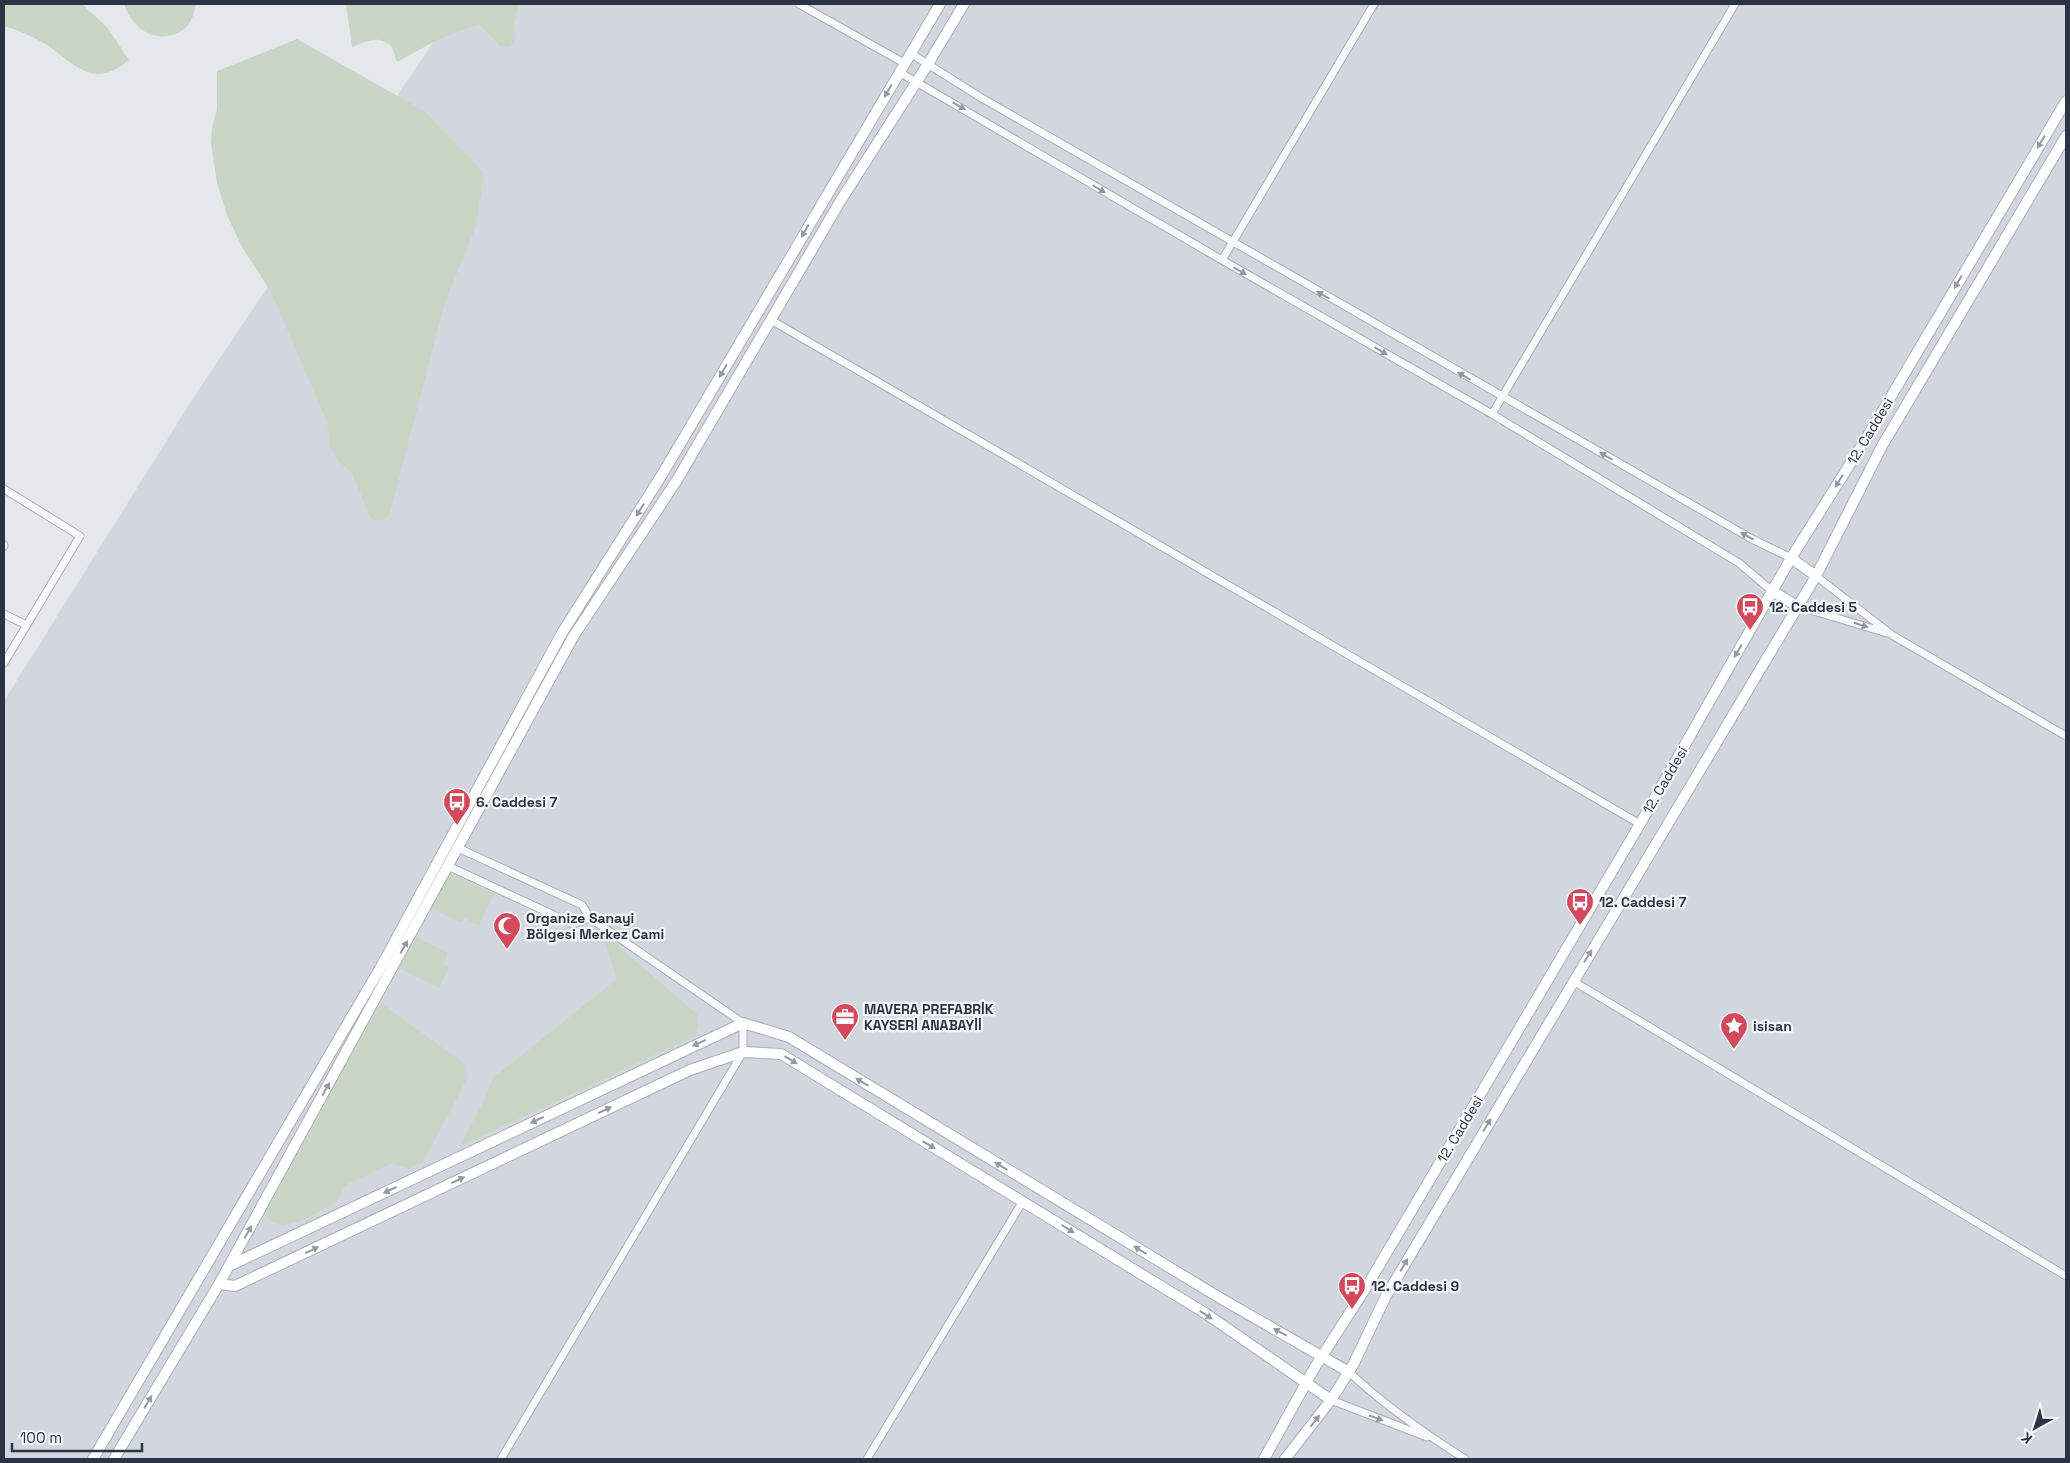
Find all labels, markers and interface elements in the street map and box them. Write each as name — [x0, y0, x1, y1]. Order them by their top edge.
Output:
one-way arrow — [883, 84, 892, 97]
one-way arrow — [952, 102, 966, 111]
one-way arrow — [2037, 136, 2046, 149]
one-way arrow — [1093, 184, 1106, 193]
one-way arrow — [801, 224, 810, 237]
one-way arrow — [1233, 266, 1246, 275]
one-way arrow — [1954, 276, 1963, 289]
one-way arrow — [1317, 290, 1330, 299]
one-way arrow — [1373, 347, 1388, 355]
one-way arrow — [719, 364, 728, 377]
one-way arrow — [1458, 371, 1471, 380]
street label: 12. Caddesi — [1843, 394, 1897, 468]
one-way arrow — [1598, 452, 1613, 460]
one-way arrow — [1834, 475, 1843, 488]
one-way arrow — [635, 504, 644, 517]
one-way arrow — [1740, 532, 1754, 540]
bus stop icon: 12. Caddesi 5 — [1735, 592, 1765, 631]
place label: 12. Caddesi 5 — [1769, 598, 1857, 616]
one-way arrow — [1853, 622, 1868, 630]
one-way arrow — [1734, 644, 1742, 659]
street label: 12. Caddesi — [1638, 743, 1692, 817]
bus stop icon: 6. Caddesi 7 — [442, 787, 472, 826]
place label: 6. Caddesi 7 — [476, 793, 557, 811]
bus stop icon: 12. Caddesi 7 — [1565, 887, 1595, 926]
place label: 12. Caddesi 7 — [1599, 893, 1686, 911]
place label: Organize Sanayi Bölgesi Merkez Cami — [526, 909, 664, 943]
mosque icon: Organize Sanayi Bölgesi Merkez Cami — [492, 911, 522, 950]
one-way arrow — [400, 939, 408, 954]
one-way arrow — [1584, 949, 1593, 962]
place label: MAVERA PREFABRİK KAYSERİ ANABAYİİ — [864, 1000, 994, 1034]
office icon: MAVERA PREFABRİK KAYSERİ ANABAYİİ — [830, 1002, 860, 1041]
place icon: isisan — [1719, 1011, 1749, 1050]
place label: isisan — [1753, 1017, 1792, 1035]
one-way arrow — [692, 1039, 707, 1048]
one-way arrow — [784, 1055, 797, 1065]
one-way arrow — [855, 1077, 868, 1086]
one-way arrow — [322, 1082, 330, 1097]
street label: 12. Caddesi — [1433, 1092, 1487, 1166]
one-way arrow — [598, 1106, 612, 1114]
one-way arrow — [530, 1117, 544, 1125]
one-way arrow — [1483, 1119, 1492, 1132]
one-way arrow — [923, 1140, 936, 1149]
one-way arrow — [994, 1162, 1007, 1171]
one-way arrow — [451, 1176, 466, 1184]
one-way arrow — [383, 1186, 397, 1194]
one-way arrow — [244, 1224, 252, 1239]
one-way arrow — [1061, 1225, 1075, 1234]
one-way arrow — [305, 1245, 319, 1253]
one-way arrow — [1133, 1246, 1146, 1255]
one-way arrow — [1400, 1259, 1409, 1272]
bus stop icon: 12. Caddesi 9 — [1337, 1271, 1367, 1310]
place label: 12. Caddesi 9 — [1371, 1277, 1459, 1295]
one-way arrow — [1200, 1310, 1213, 1319]
one-way arrow — [1273, 1328, 1288, 1336]
one-way arrow — [144, 1396, 153, 1409]
north arrow — [2010, 1403, 2060, 1453]
one-way arrow — [1369, 1414, 1384, 1422]
one-way arrow — [1309, 1415, 1320, 1428]
scale bar — [12, 1420, 142, 1452]
text: 100 m — [20, 1428, 62, 1447]
text: K — [2018, 1428, 2036, 1448]

